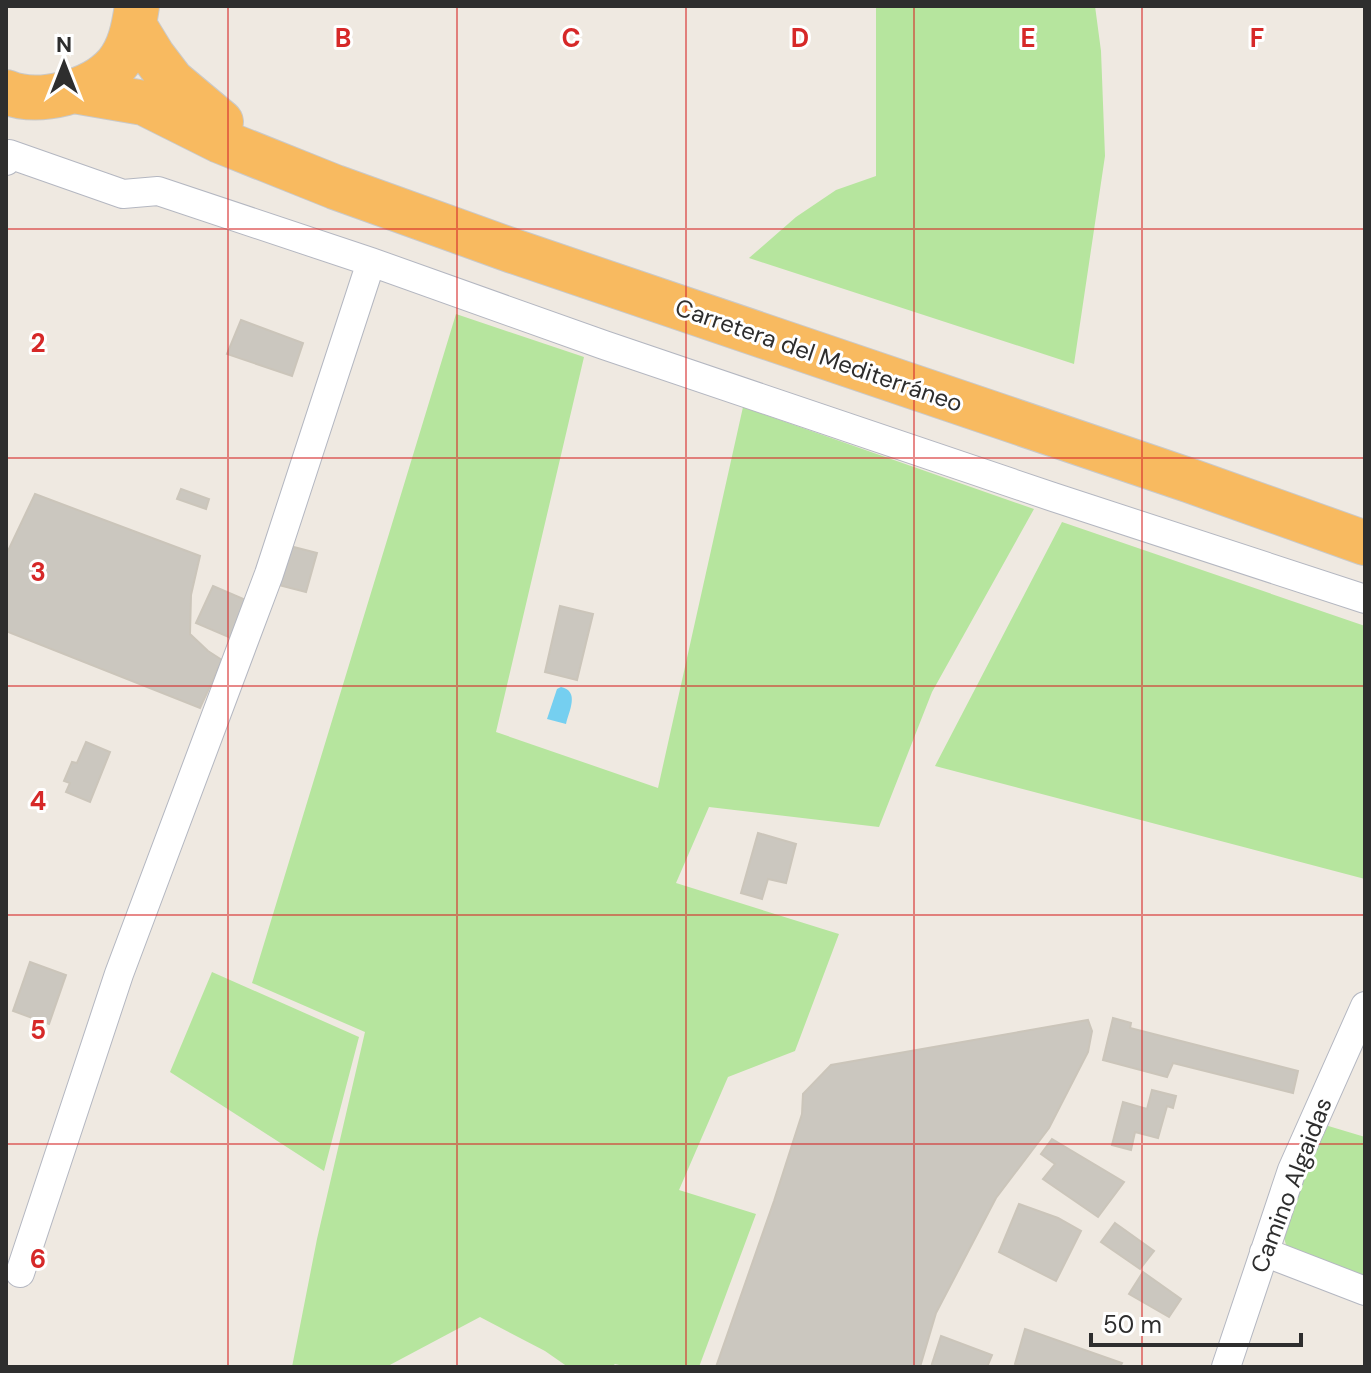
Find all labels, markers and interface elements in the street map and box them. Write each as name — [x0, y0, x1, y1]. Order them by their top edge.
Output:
text: B — [335, 21, 351, 55]
text: C — [561, 21, 581, 55]
text: D — [791, 21, 809, 55]
text: E — [1020, 21, 1036, 55]
text: F — [1250, 21, 1264, 55]
north arrow — [24, 24, 104, 104]
text: N — [56, 30, 72, 59]
street label: Carretera del Mediterráneo — [671, 291, 967, 419]
text: 2 — [30, 326, 46, 360]
text: 3 — [30, 555, 46, 589]
text: 4 — [30, 784, 46, 818]
text: 5 — [30, 1013, 46, 1047]
street label: Camino Algaidas — [1243, 1093, 1339, 1277]
text: 6 — [30, 1242, 46, 1276]
scale bar — [1091, 1297, 1301, 1347]
text: 50 m — [1103, 1309, 1162, 1340]

